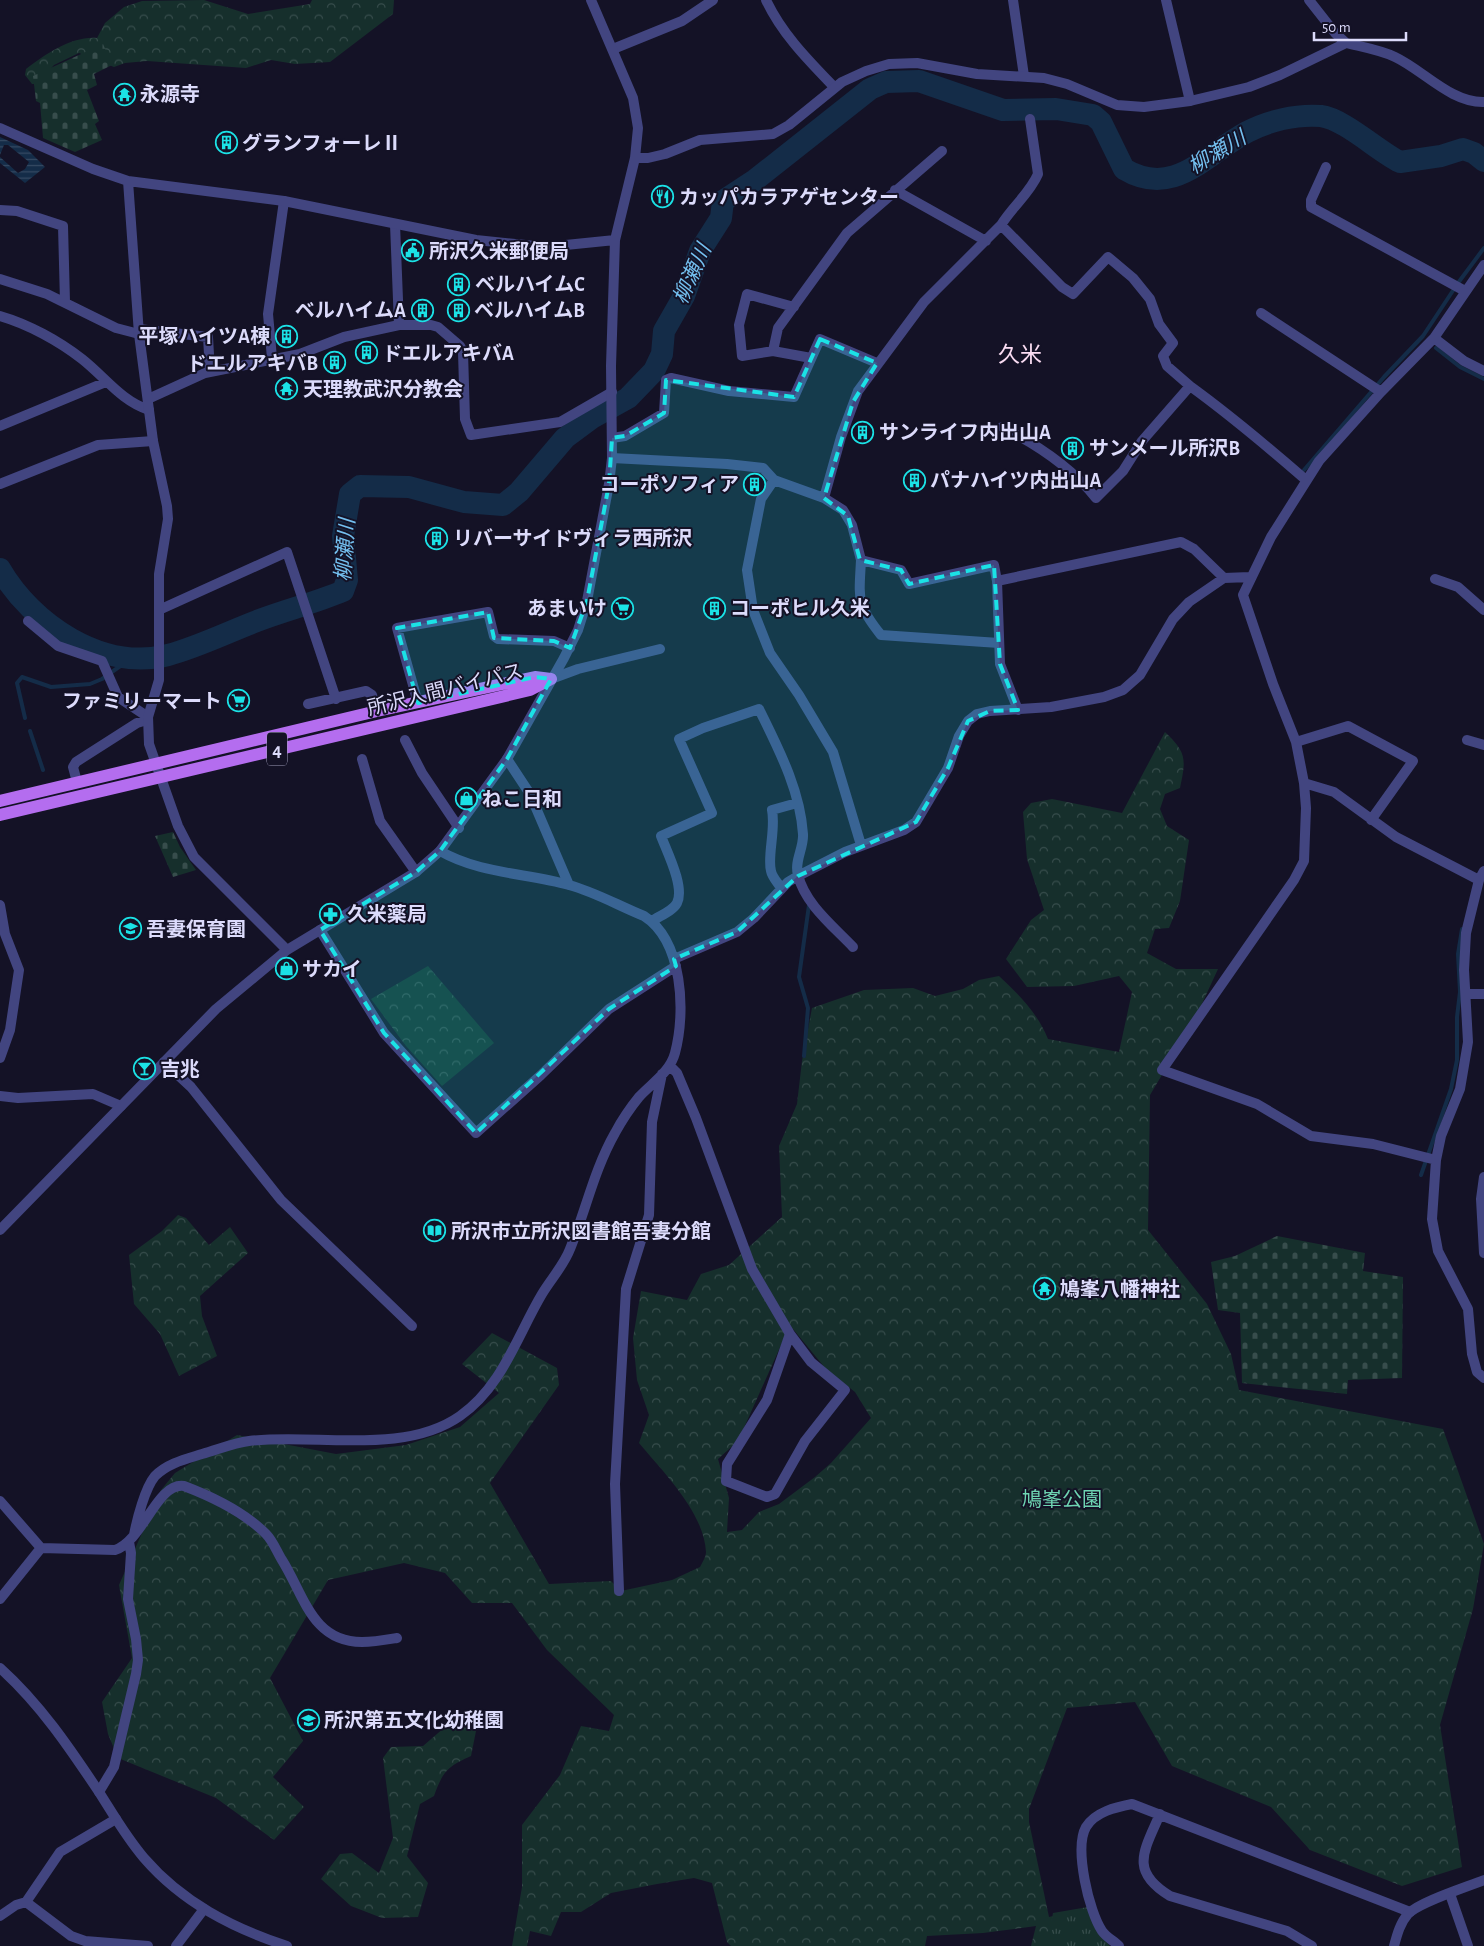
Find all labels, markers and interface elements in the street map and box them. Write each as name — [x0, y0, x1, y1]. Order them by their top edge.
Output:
scale bar — [1314, 10, 1406, 42]
text: 50 m — [1322, 20, 1351, 35]
temple icon: 永源寺 — [112, 82, 136, 106]
place label: 永源寺 — [140, 84, 200, 105]
water label: 柳瀬川 — [1184, 125, 1251, 178]
building icon: グランフォーレⅡ — [214, 131, 238, 155]
place label: グランフォーレⅡ — [242, 132, 401, 154]
restaurant icon: カッパカラアゲセンター — [651, 185, 675, 209]
place label: カッパカラアゲセンター — [679, 186, 899, 208]
public building icon: 所沢久米郵便局 — [401, 239, 425, 263]
water label: 柳瀬川 — [669, 239, 716, 307]
place label: 所沢久米郵便局 — [429, 241, 569, 262]
building icon: ベルハイムC — [447, 272, 471, 296]
place label: ベルハイムC — [475, 274, 585, 295]
building icon: ベルハイムA — [410, 298, 434, 322]
building icon: ベルハイムB — [446, 298, 470, 322]
place label: ベルハイムA — [295, 300, 406, 321]
place label: ベルハイムB — [474, 300, 585, 321]
building icon: 平塚ハイツA棟 — [274, 324, 298, 348]
place label: 平塚ハイツA棟 — [138, 325, 270, 347]
building icon: ドエルアキバA — [354, 341, 378, 365]
place label: ドエルアキバA — [382, 343, 514, 364]
district label: 久米 — [998, 343, 1042, 366]
building icon: ドエルアキバB — [322, 351, 346, 375]
place label: ドエルアキバB — [186, 353, 318, 374]
temple icon: 天理教武沢分教会 — [275, 377, 299, 401]
place label: 天理教武沢分教会 — [303, 379, 463, 400]
building icon: サンライフ内出山A — [851, 420, 875, 444]
place label: サンライフ内出山A — [879, 422, 1051, 443]
building icon: サンメール所沢B — [1061, 436, 1085, 460]
place label: サンメール所沢B — [1089, 438, 1240, 459]
building icon: パナハイツ内出山A — [902, 468, 926, 492]
place label: パナハイツ内出山A — [930, 470, 1102, 491]
building icon: コーポソフィア — [743, 472, 767, 496]
place label: コーポソフィア — [599, 474, 739, 495]
water label: 柳瀬川 — [332, 516, 358, 582]
building icon: リバーサイドヴィラ西所沢 — [425, 526, 449, 550]
place label: リバーサイドヴィラ西所沢 — [453, 527, 693, 549]
supermarket icon: あまいけ — [611, 596, 635, 620]
building icon: コーポヒル久米 — [702, 596, 726, 620]
place label: あまいけ — [527, 598, 607, 619]
place label: コーポヒル久米 — [730, 598, 870, 619]
street label: 所沢入間バイパス — [365, 660, 525, 719]
supermarket icon: ファミリーマート — [226, 689, 250, 713]
place label: ファミリーマート — [62, 692, 222, 712]
road number: 4 — [267, 732, 287, 766]
shop icon: ねこ日和 — [454, 787, 478, 811]
place label: ねこ日和 — [482, 789, 562, 810]
pharmacy icon: 久米薬局 — [319, 902, 343, 926]
place label: 久米薬局 — [347, 904, 427, 925]
school or university icon: 吾妻保育園 — [118, 917, 142, 941]
place label: 吾妻保育園 — [146, 919, 246, 940]
shop icon: サカイ — [274, 957, 298, 981]
place label: サカイ — [302, 959, 362, 980]
bar icon: 吉兆 — [132, 1057, 156, 1081]
place label: 吉兆 — [160, 1059, 200, 1080]
library icon: 所沢市立所沢図書館吾妻分館 — [423, 1219, 447, 1243]
place label: 所沢市立所沢図書館吾妻分館 — [451, 1221, 711, 1242]
temple icon: 鳩峯八幡神社 — [1032, 1277, 1056, 1301]
place label: 鳩峯八幡神社 — [1060, 1278, 1180, 1300]
park label: 鳩峯公園 — [1022, 1488, 1102, 1510]
school or university icon: 所沢第五文化幼稚園 — [296, 1708, 320, 1732]
place label: 所沢第五文化幼稚園 — [324, 1709, 504, 1731]

